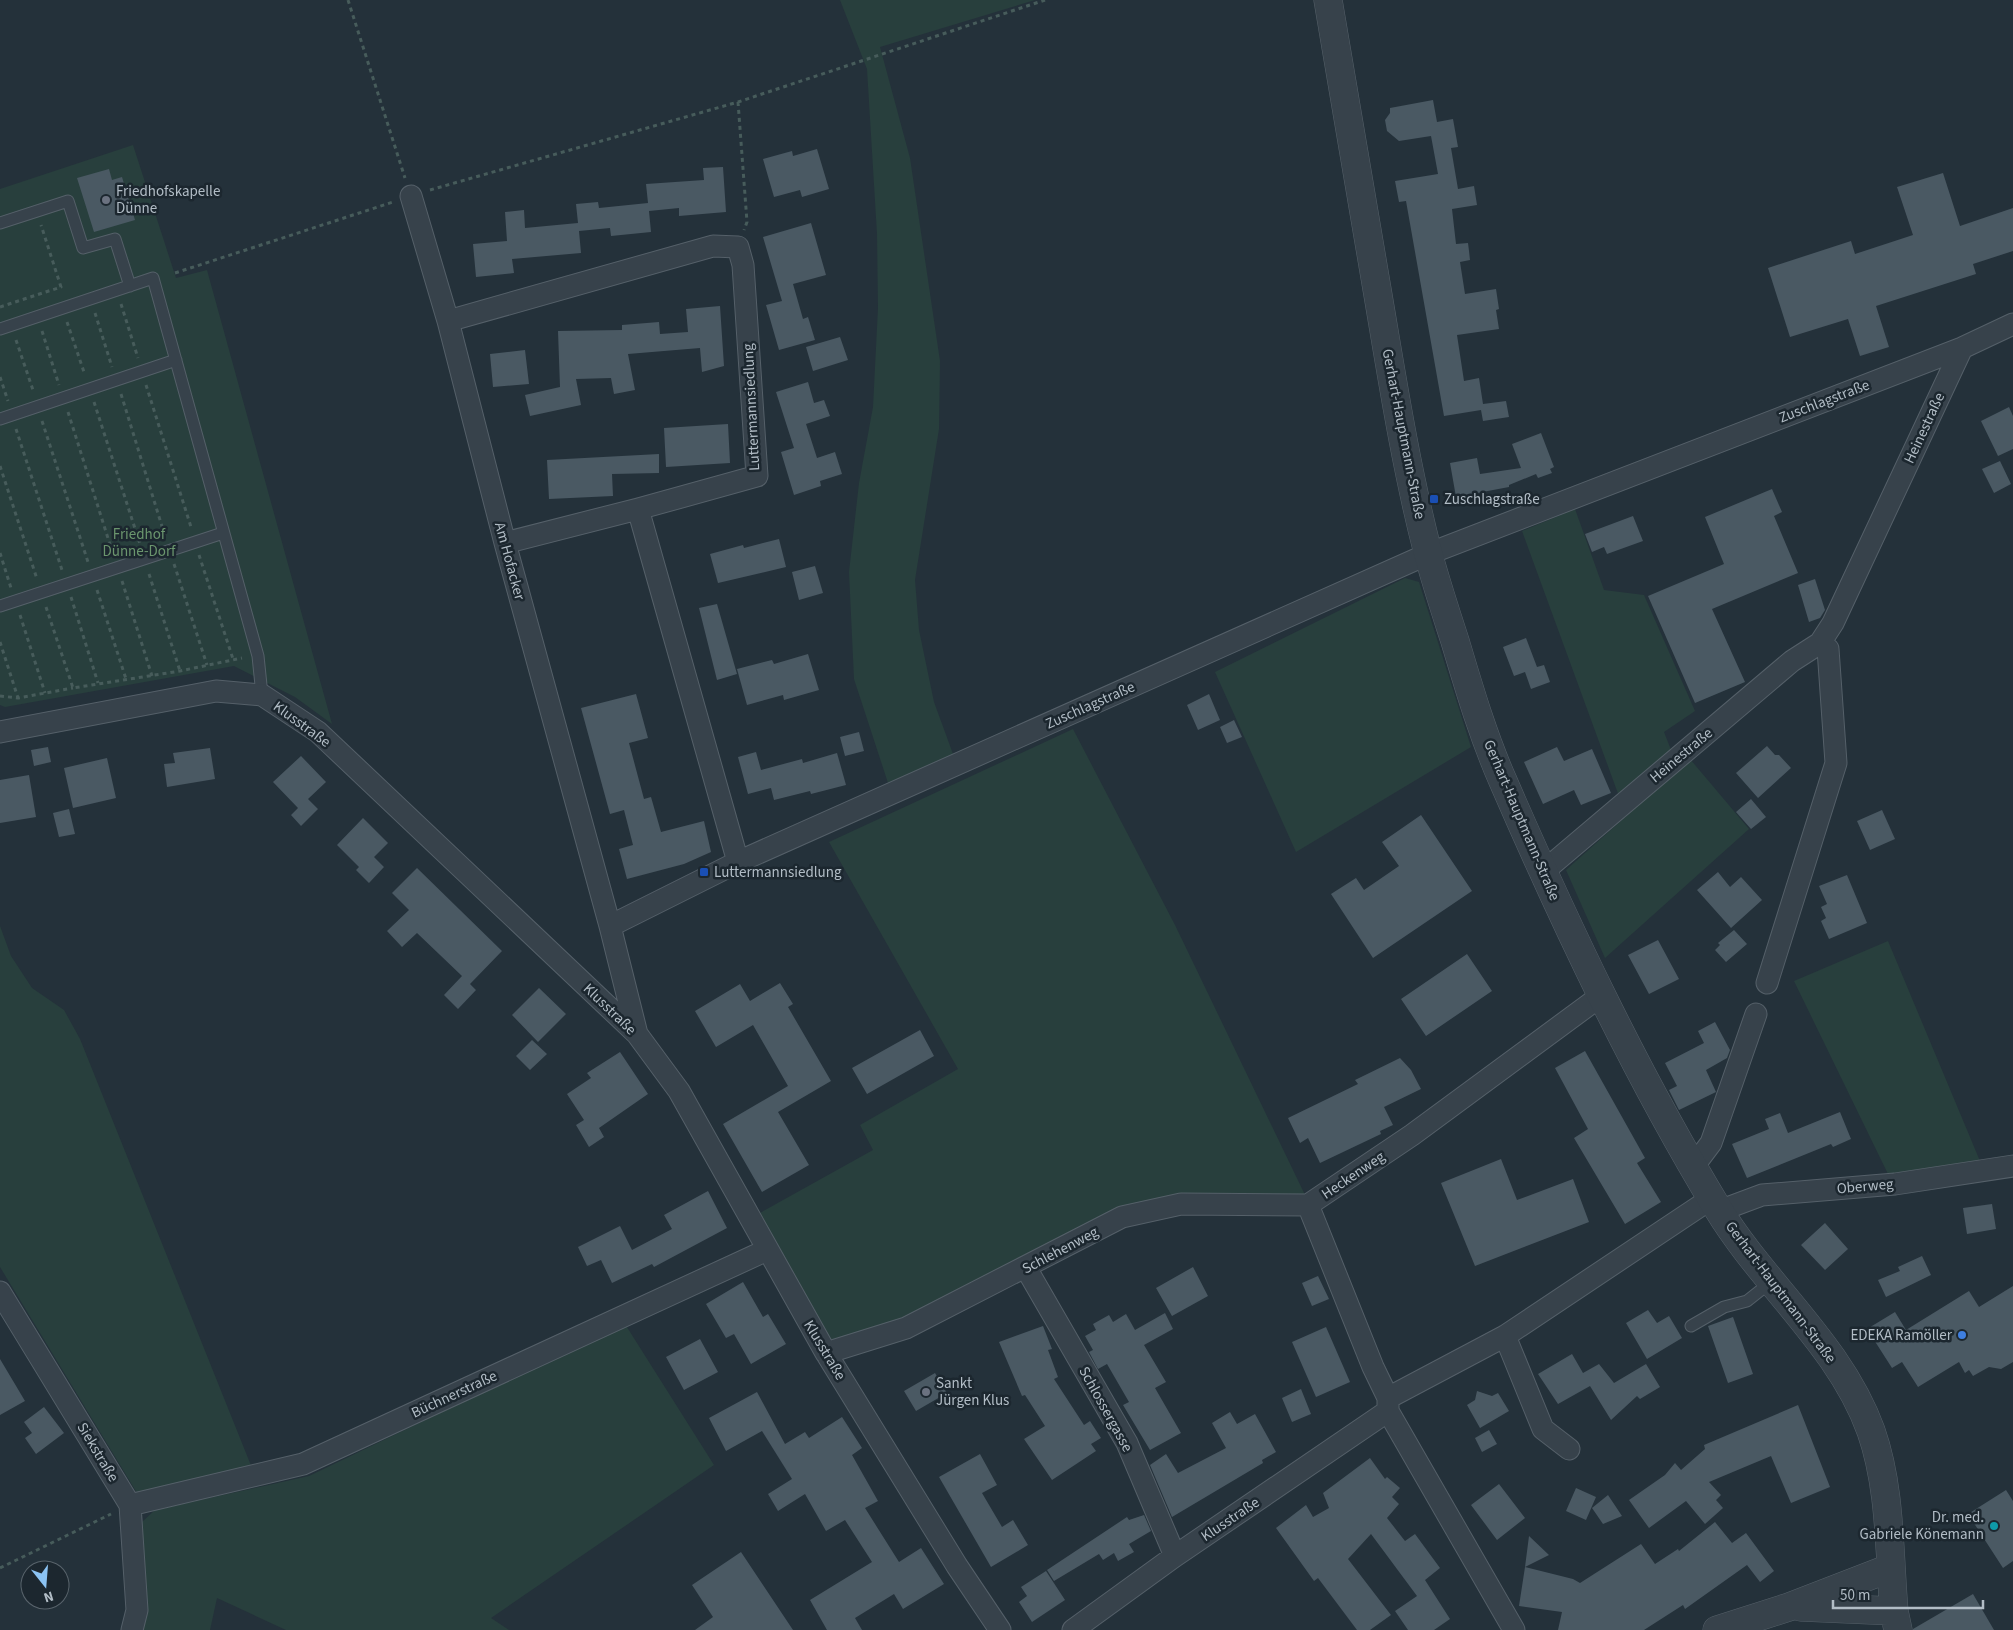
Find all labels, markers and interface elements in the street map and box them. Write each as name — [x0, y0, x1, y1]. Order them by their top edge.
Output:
place label: Friedhofskapelle Dünne — [116, 181, 220, 219]
marker: Friedhofskapelle Dünne — [100, 194, 112, 206]
street label: Luttermannsiedlung — [738, 342, 765, 471]
street label: Gerhart-Hauptmann-Straße — [1377, 347, 1430, 521]
street label: Zuschlagstraße — [1776, 375, 1873, 428]
street label: Heinestraße — [1899, 389, 1950, 467]
place label: Zuschlagstraße — [1444, 489, 1540, 510]
marker: Zuschlagstraße — [1428, 493, 1440, 505]
street label: Am Hofacker — [489, 520, 530, 603]
park label: Friedhof Dünne-Dorf — [103, 524, 176, 562]
street label: Zuschlagstraße — [1042, 676, 1138, 735]
street label: Klusstraße — [269, 696, 335, 752]
street label: Heinestraße — [1645, 723, 1717, 788]
street label: Gerhart-Hauptmann-Straße — [1478, 737, 1565, 904]
place label: Luttermannsiedlung — [714, 862, 842, 883]
marker: Luttermannsiedlung — [698, 866, 710, 878]
street label: Klusstraße — [578, 979, 641, 1040]
street label: Heckenweg — [1317, 1146, 1390, 1204]
street label: Oberweg — [1836, 1174, 1895, 1199]
street label: Gerhart-Hauptmann-Straße — [1720, 1217, 1841, 1368]
street label: Schlehenweg — [1018, 1221, 1102, 1279]
street label: Klusstraße — [798, 1316, 851, 1384]
place label: EDEKA Ramöller — [1850, 1325, 1953, 1346]
marker: EDEKA Ramöller — [1956, 1329, 1968, 1341]
street label: Schlossergasse — [1073, 1363, 1138, 1456]
street label: Büchnerstraße — [408, 1365, 500, 1423]
place label: Sankt Jürgen Klus — [936, 1373, 1009, 1411]
marker: Sankt Jürgen Klus — [920, 1386, 932, 1398]
street label: Siekstraße — [72, 1419, 124, 1486]
street label: Klusstraße — [1197, 1492, 1264, 1547]
place label: Dr. med. Gabriele Könemann — [1860, 1507, 1984, 1545]
marker: Dr. med. Gabriele Könemann — [1988, 1520, 2000, 1532]
north arrow — [20, 1560, 70, 1610]
scale bar — [1833, 1578, 1983, 1610]
text: 50 m — [1840, 1585, 1870, 1606]
text: N — [41, 1586, 56, 1607]

